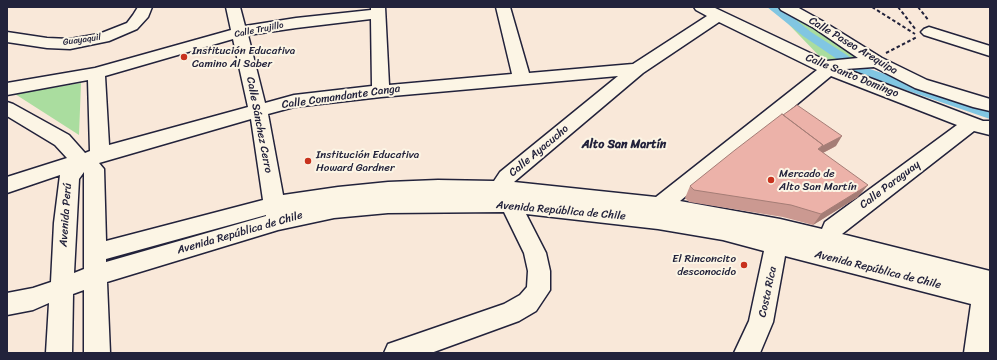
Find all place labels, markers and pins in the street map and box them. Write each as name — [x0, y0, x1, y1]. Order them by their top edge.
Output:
place label: Institución Educativa Camino Al Saber — [192, 44, 295, 70]
marker: Institución Educativa Camino Al Saber — [179, 52, 189, 62]
place label: Institución Educativa Howard Gardner — [316, 148, 419, 174]
marker: Institución Educativa Howard Gardner — [303, 156, 313, 166]
place label: Mercado de Alto San Martín — [779, 167, 857, 193]
marker: Mercado de Alto San Martín — [766, 175, 776, 185]
place label: El Rinconcito desconocido — [672, 252, 736, 278]
marker: El Rinconcito desconocido — [739, 260, 749, 270]

